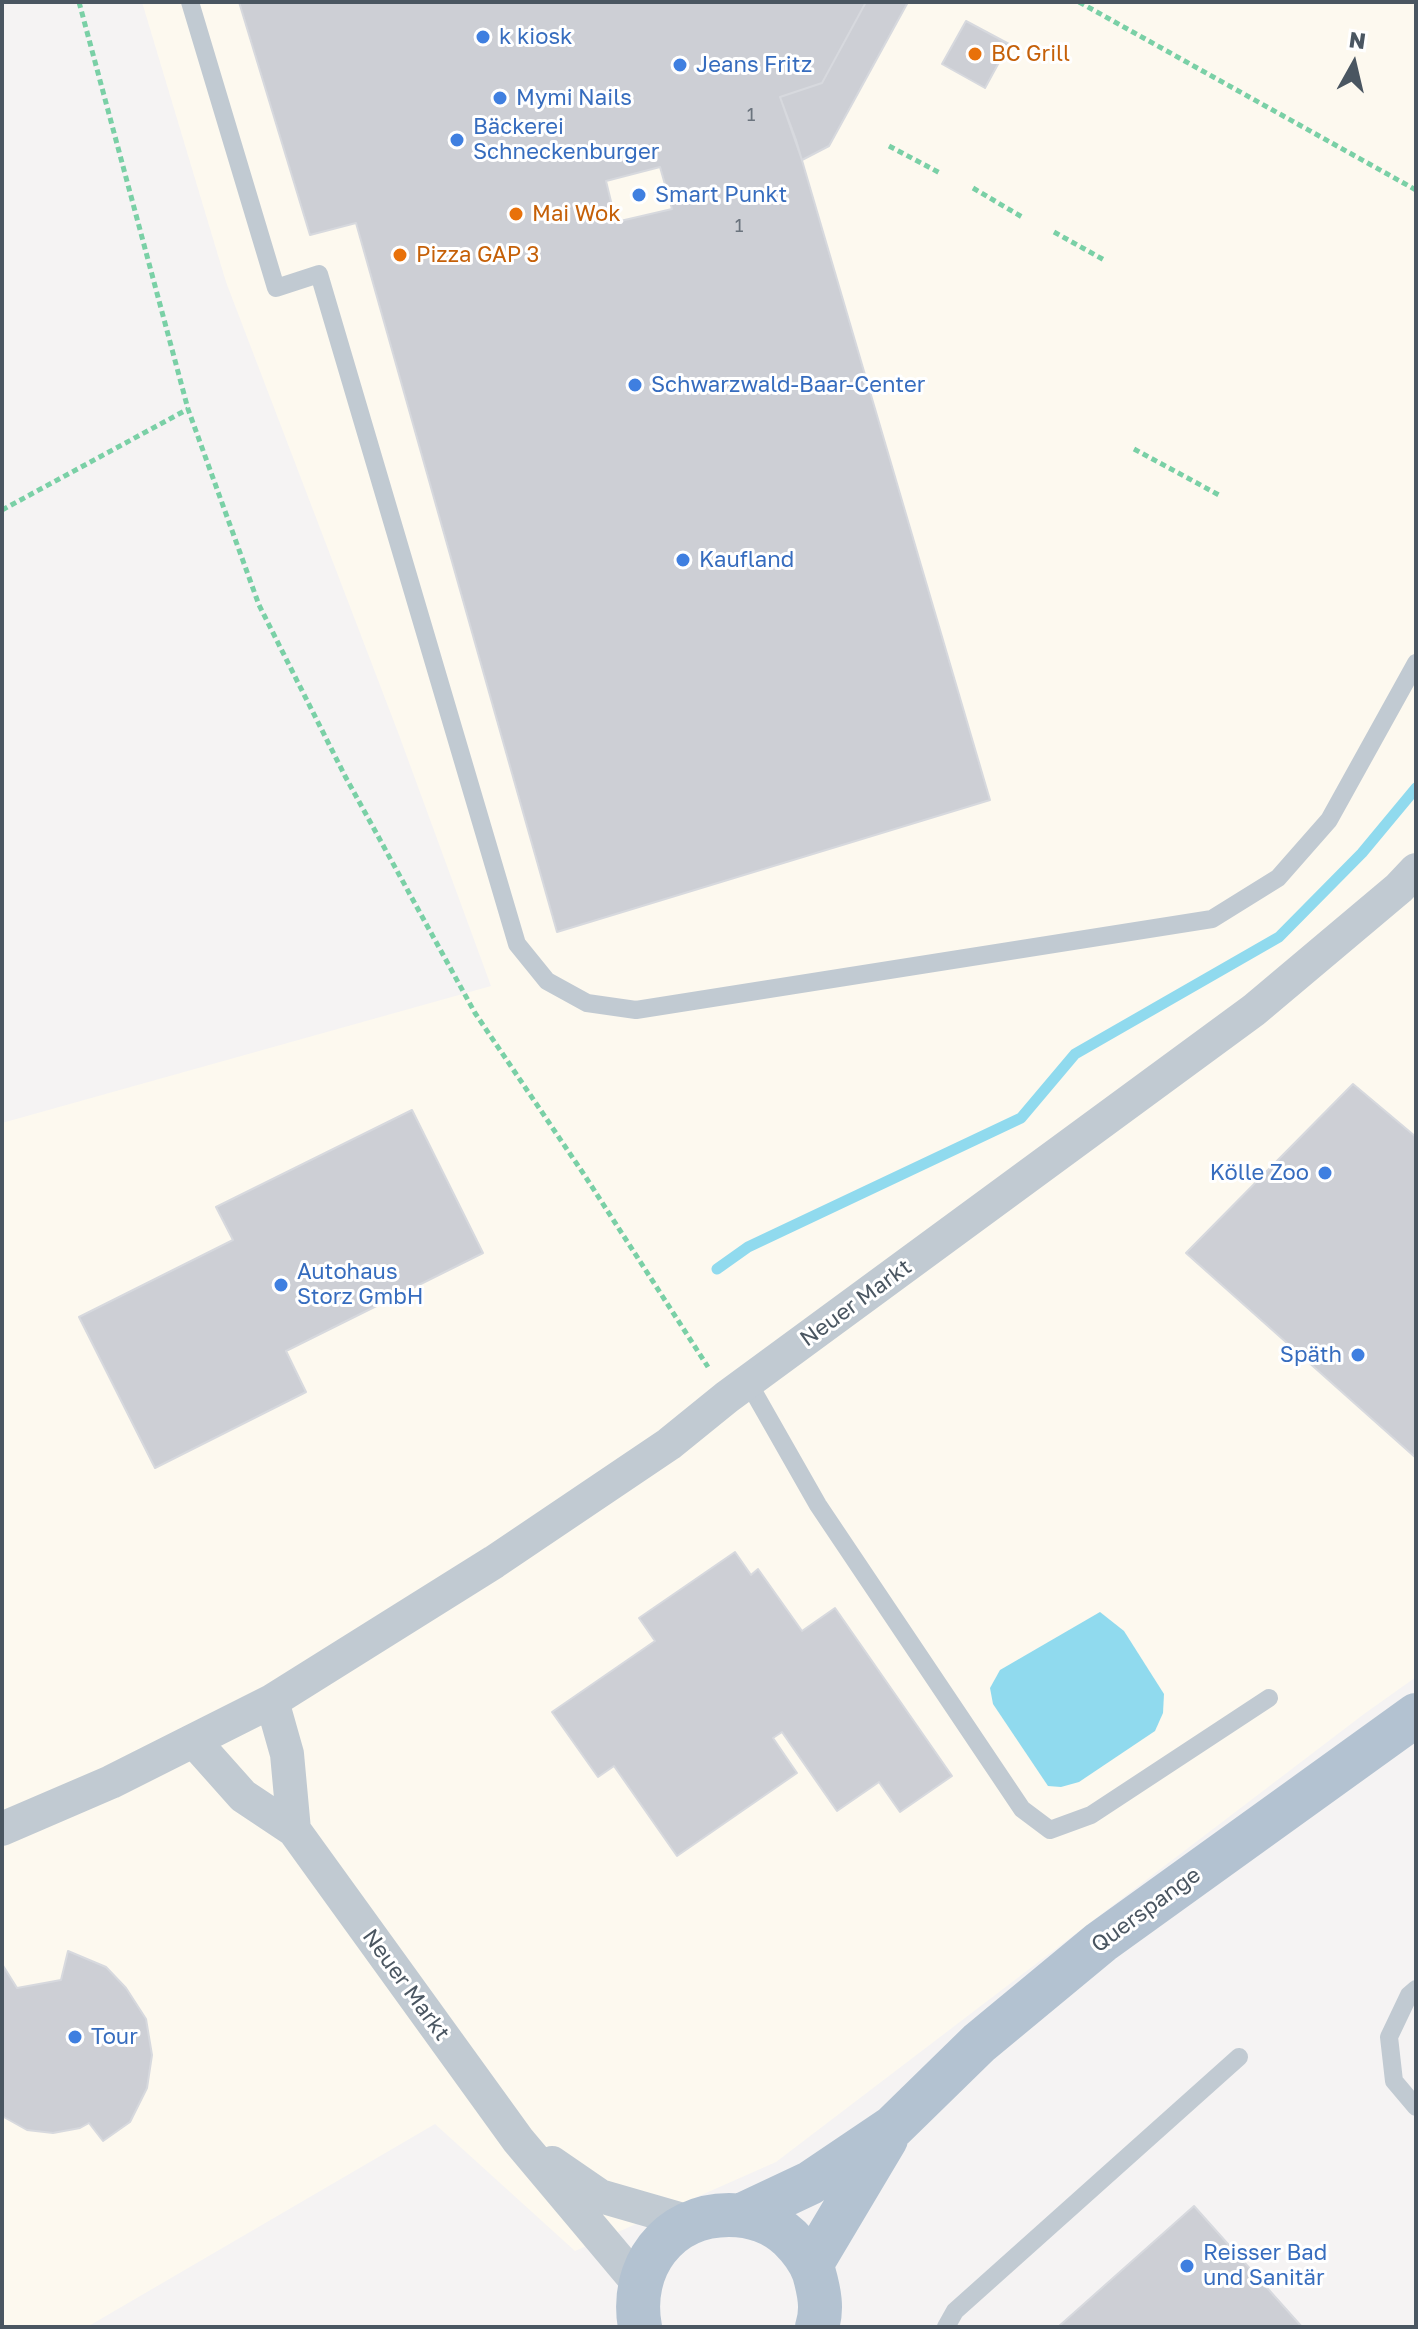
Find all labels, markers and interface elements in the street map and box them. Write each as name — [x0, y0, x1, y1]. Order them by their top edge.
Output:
place label: k kiosk — [499, 24, 573, 50]
north arrow — [1314, 24, 1394, 104]
text: N — [1347, 25, 1368, 54]
marker: k kiosk — [474, 28, 492, 46]
place label: BC Grill — [991, 41, 1070, 67]
marker: BC Grill — [966, 45, 984, 63]
place label: Jeans Fritz — [696, 52, 812, 78]
marker: Jeans Fritz — [671, 56, 689, 74]
place label: Mymi Nails — [516, 85, 632, 111]
marker: Mymi Nails — [491, 89, 509, 107]
house number: 1 — [747, 104, 755, 126]
place label: Bäckerei Schneckenburger — [473, 114, 659, 166]
marker: Bäckerei Schneckenburger — [448, 131, 466, 149]
place label: Smart Punkt — [655, 182, 787, 208]
marker: Smart Punkt — [630, 186, 648, 204]
place label: Mai Wok — [532, 201, 621, 227]
marker: Mai Wok — [507, 205, 525, 223]
house number: 1 — [735, 215, 743, 237]
place label: Pizza GAP 3 — [416, 242, 539, 268]
marker: Pizza GAP 3 — [391, 246, 409, 264]
place label: Schwarzwald-Baar-Center — [651, 372, 925, 398]
marker: Schwarzwald-Baar-Center — [626, 376, 644, 394]
place label: Kaufland — [699, 547, 794, 573]
marker: Kaufland — [674, 551, 692, 569]
place label: Kölle Zoo — [1210, 1160, 1309, 1186]
marker: Kölle Zoo — [1316, 1164, 1334, 1182]
street label: Neuer Markt — [795, 1254, 917, 1352]
place label: Autohaus Storz GmbH — [297, 1259, 423, 1310]
marker: Autohaus Storz GmbH — [272, 1276, 290, 1294]
place label: Späth — [1280, 1342, 1342, 1368]
marker: Späth — [1349, 1346, 1367, 1364]
street label: Querspange — [1086, 1862, 1206, 1958]
street label: Neuer Markt — [357, 1924, 455, 2046]
place label: Tour — [91, 2024, 138, 2050]
marker: Tour — [66, 2028, 84, 2046]
place label: Reisser Bad und Sanitär — [1203, 2240, 1327, 2292]
marker: Reisser Bad und Sanitär — [1178, 2257, 1196, 2275]

